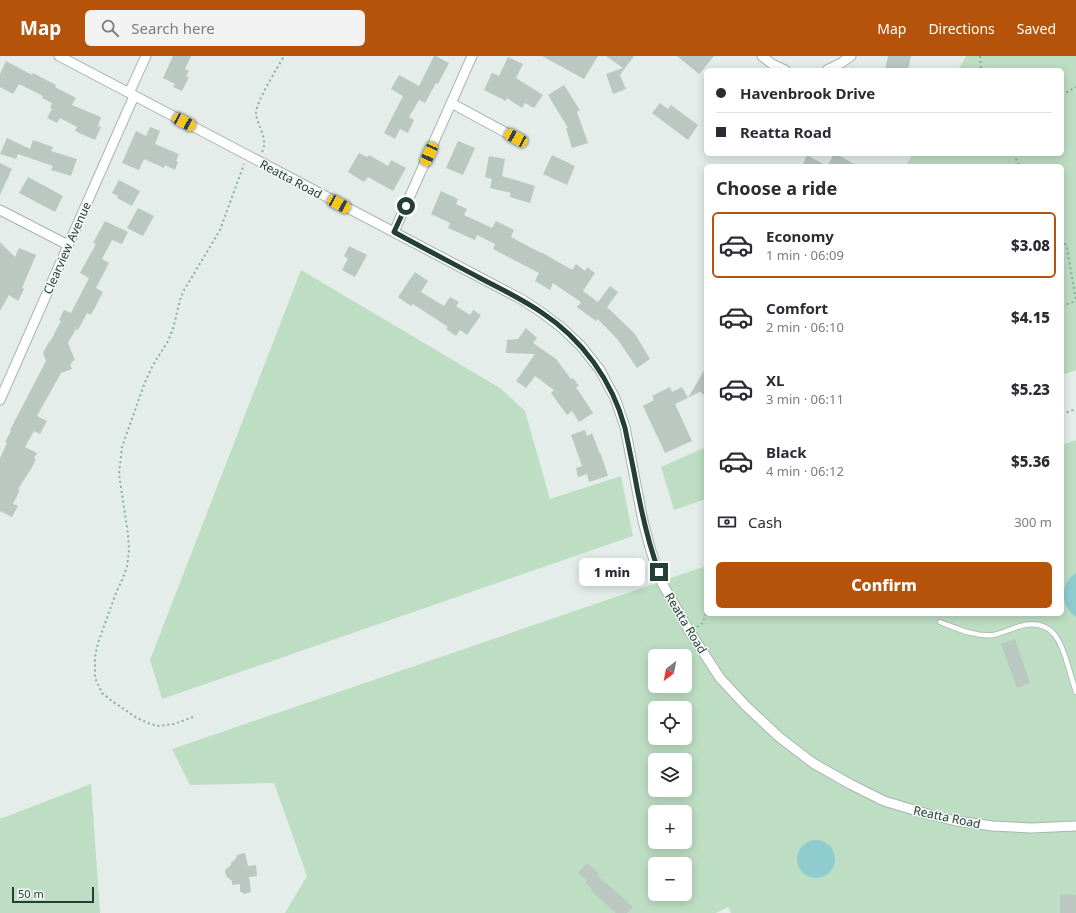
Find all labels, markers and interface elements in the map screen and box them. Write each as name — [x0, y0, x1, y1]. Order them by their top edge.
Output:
search box — [85, 10, 365, 46]
text: Map — [20, 15, 61, 41]
icon: search — [99, 17, 121, 39]
text: Search here — [131, 18, 215, 38]
text: Map — [877, 19, 906, 38]
text: Directions — [928, 19, 995, 38]
text: Saved — [1017, 19, 1056, 38]
text: Havenbrook Drive — [740, 83, 875, 103]
car — [171, 111, 197, 133]
text: Reatta Road — [740, 122, 831, 142]
car — [503, 127, 529, 149]
car — [419, 141, 439, 167]
street label: Reatta Road — [257, 155, 325, 203]
text: Choose a ride — [716, 176, 837, 200]
car — [326, 193, 352, 215]
route start — [397, 197, 415, 215]
street label: Clearview Avenue — [39, 199, 95, 297]
text: Economy — [766, 226, 834, 246]
icon: car — [718, 227, 754, 263]
text: $3.08 — [1011, 235, 1050, 255]
text: 1 min · 06:09 — [766, 246, 844, 264]
text: Comfort — [766, 298, 828, 318]
icon: car — [718, 299, 754, 335]
text: $4.15 — [1011, 307, 1050, 327]
text: 2 min · 06:10 — [766, 318, 844, 336]
text: XL — [766, 370, 784, 390]
icon: car — [718, 371, 754, 407]
text: $5.23 — [1011, 379, 1050, 399]
text: 3 min · 06:11 — [766, 390, 844, 408]
text: Black — [766, 442, 806, 462]
icon: car — [718, 443, 754, 479]
text: $5.36 — [1011, 451, 1050, 471]
text: 4 min · 06:12 — [766, 462, 844, 480]
icon: cash — [716, 511, 738, 533]
text: Cash — [748, 512, 782, 532]
text: 300 m — [1014, 513, 1052, 531]
callout: 1 min — [579, 558, 645, 586]
button: Confirm — [716, 562, 1052, 608]
text: 1 min — [594, 563, 630, 581]
route end — [650, 563, 668, 581]
street label: Reatta Road — [661, 589, 711, 657]
north arrow — [648, 649, 692, 693]
map controls — [648, 649, 692, 901]
button: locate — [648, 701, 692, 745]
button: layers — [648, 753, 692, 797]
street label: Reatta Road — [912, 802, 982, 832]
button: + — [648, 805, 692, 849]
button: − — [648, 857, 692, 901]
scale bar — [12, 885, 94, 904]
text: 50 m — [18, 886, 44, 901]

